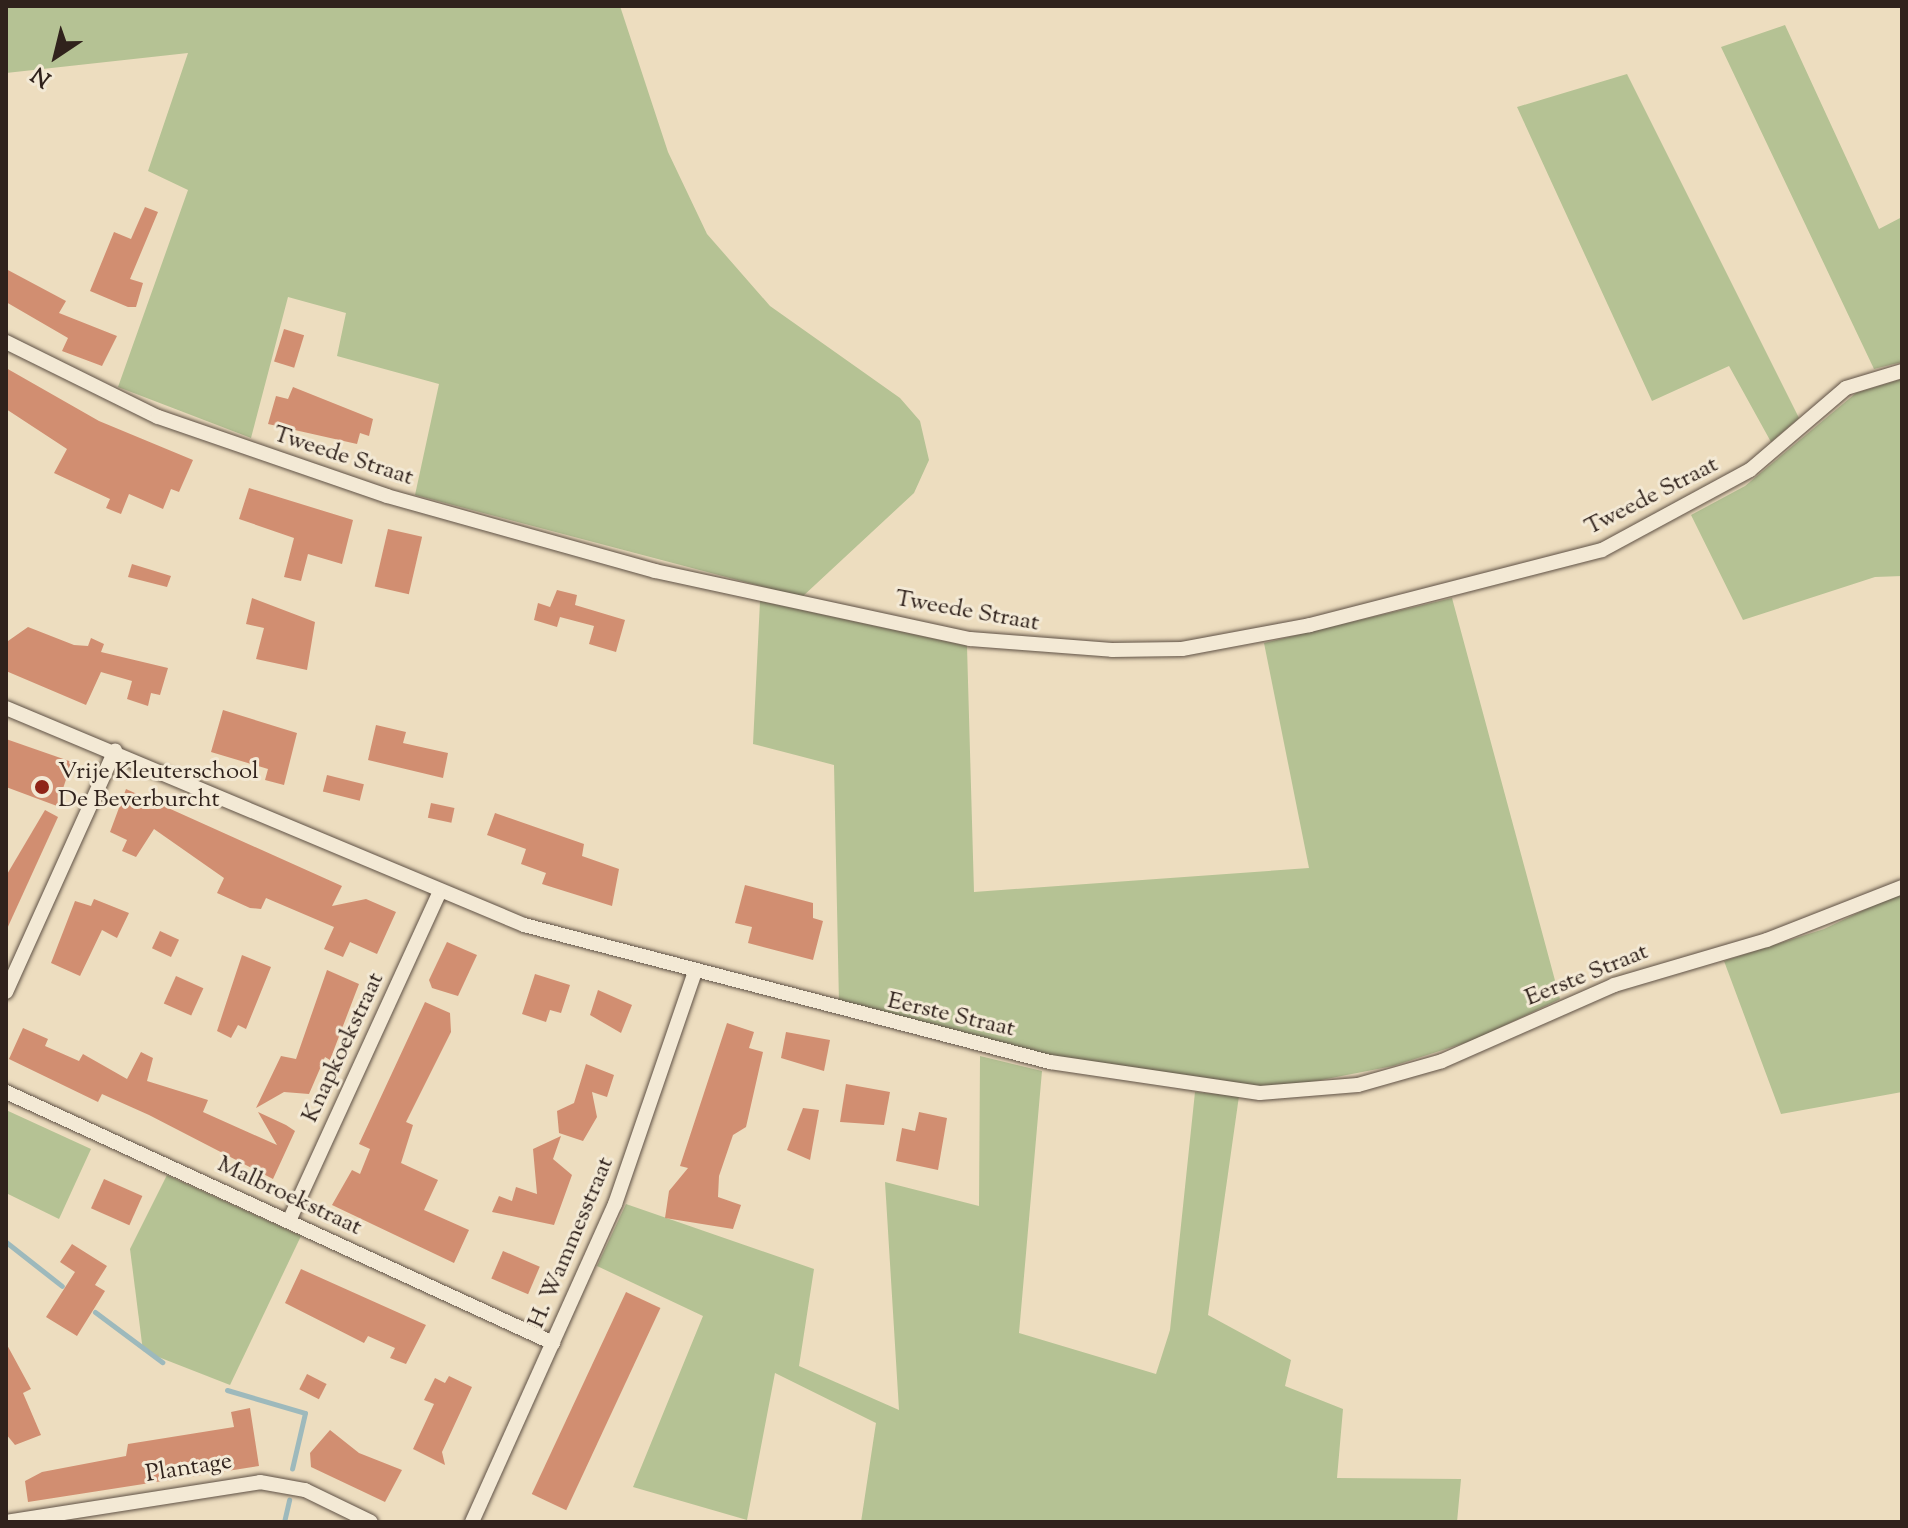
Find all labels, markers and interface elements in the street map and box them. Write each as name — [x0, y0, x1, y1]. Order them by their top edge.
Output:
north arrow — [16, 16, 96, 96]
text: N — [26, 58, 59, 94]
street label: Tweede Straat — [269, 421, 417, 493]
street label: Tweede Straat — [1581, 451, 1723, 543]
street label: Tweede Straat — [893, 585, 1041, 639]
place label: Vrije Kleuterschool De Beverburcht — [58, 759, 259, 815]
marker: Vrije Kleuterschool De Beverburcht — [33, 778, 51, 796]
street label: Eerste Straat — [1521, 938, 1653, 1014]
street label: Knapkoekstraat — [297, 968, 391, 1128]
street label: Eerste Straat — [884, 987, 1018, 1045]
street label: Malbroekstraat — [212, 1151, 366, 1243]
street label: H. Wammesstraat — [523, 1153, 621, 1333]
street label: Plantage — [144, 1448, 234, 1490]

